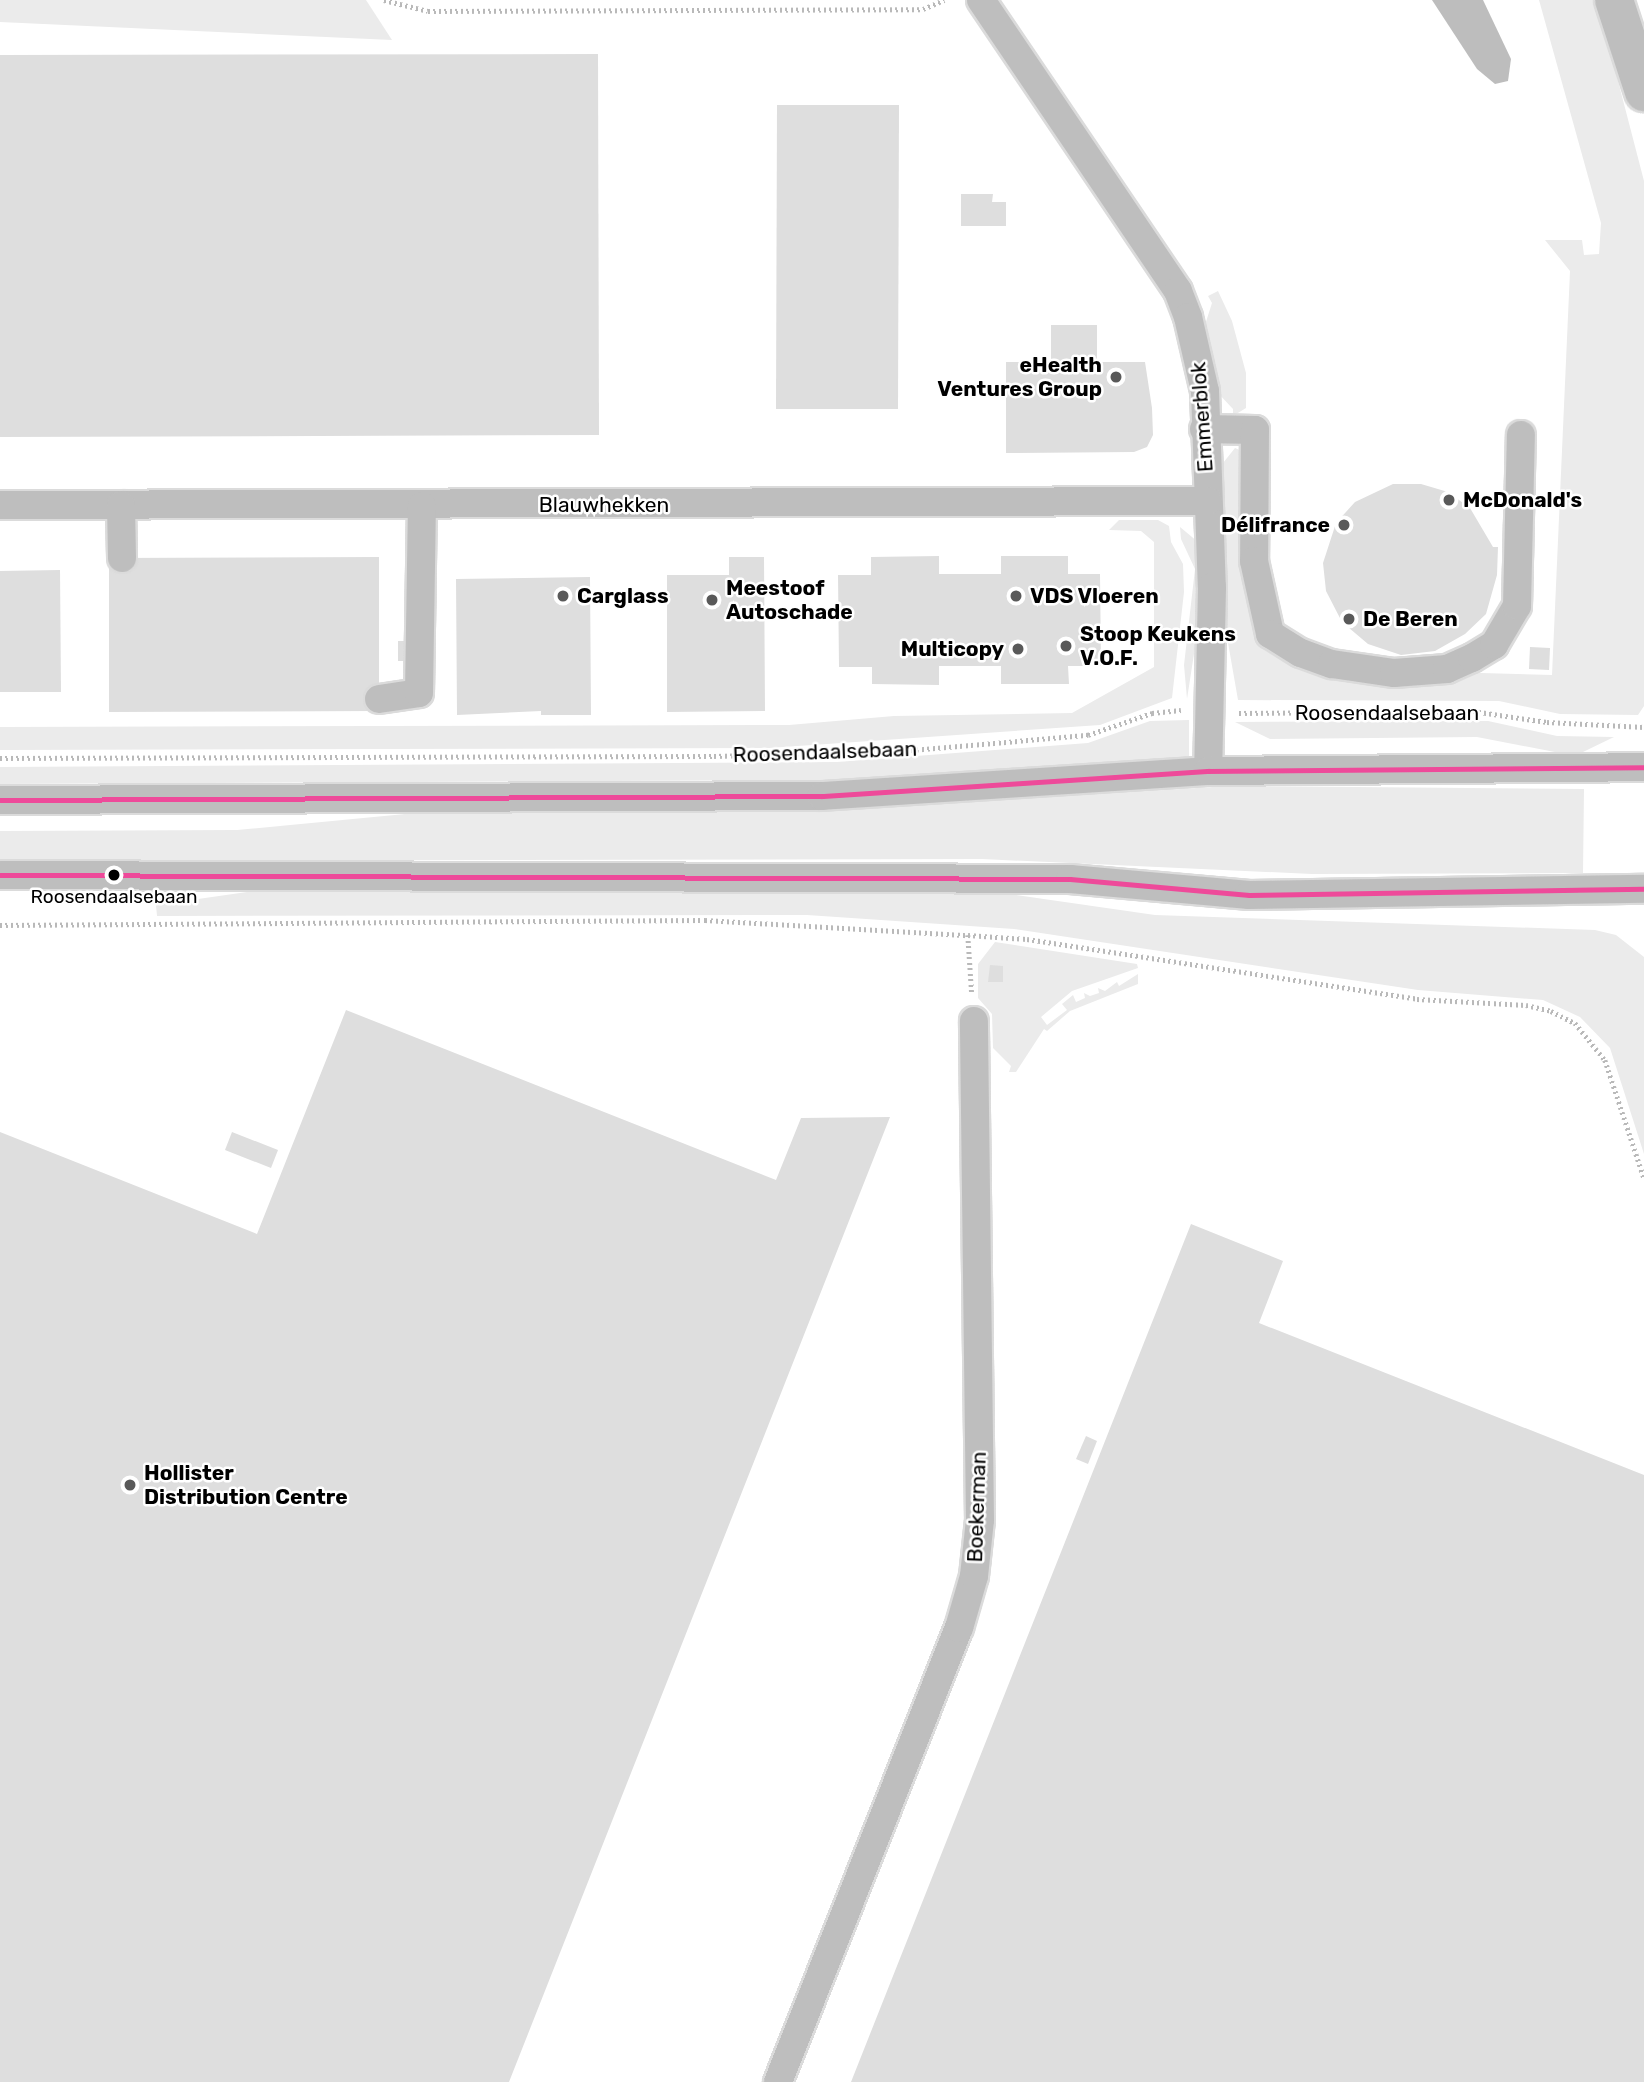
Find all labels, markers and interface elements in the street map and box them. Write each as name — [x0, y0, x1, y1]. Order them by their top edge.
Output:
place label: eHealth Ventures Group — [937, 352, 1102, 402]
street label: Emmerblok — [1186, 361, 1218, 473]
marker: eHealth Ventures Group — [1108, 369, 1124, 385]
place label: McDonald's — [1463, 487, 1582, 513]
street label: Blauwhekken — [539, 492, 669, 518]
marker: McDonald's — [1441, 492, 1457, 508]
place label: Délifrance — [1221, 512, 1330, 538]
marker: Délifrance — [1336, 517, 1352, 533]
place label: Meestoof Autoschade — [726, 575, 853, 625]
place label: Carglass — [577, 583, 668, 609]
place label: VDS Vloeren — [1030, 583, 1159, 609]
marker: Carglass — [555, 588, 571, 604]
marker: VDS Vloeren — [1008, 588, 1024, 604]
marker: Meestoof Autoschade — [704, 592, 720, 608]
place label: De Beren — [1363, 606, 1458, 632]
marker: De Beren — [1341, 611, 1357, 627]
place label: Stoop Keukens V.O.F. — [1080, 621, 1236, 671]
place label: Multicopy — [901, 636, 1004, 662]
marker: Stoop Keukens V.O.F. — [1058, 638, 1074, 654]
marker: Multicopy — [1010, 641, 1026, 657]
street label: Roosendaalsebaan — [1295, 700, 1479, 726]
street label: Roosendaalsebaan — [732, 736, 918, 768]
marker: Roosendaalsebaan — [107, 868, 121, 882]
place label: Roosendaalsebaan — [30, 886, 198, 908]
street label: Boekerman — [962, 1451, 992, 1563]
place label: Hollister Distribution Centre — [144, 1460, 348, 1510]
marker: Hollister Distribution Centre — [122, 1477, 138, 1493]

